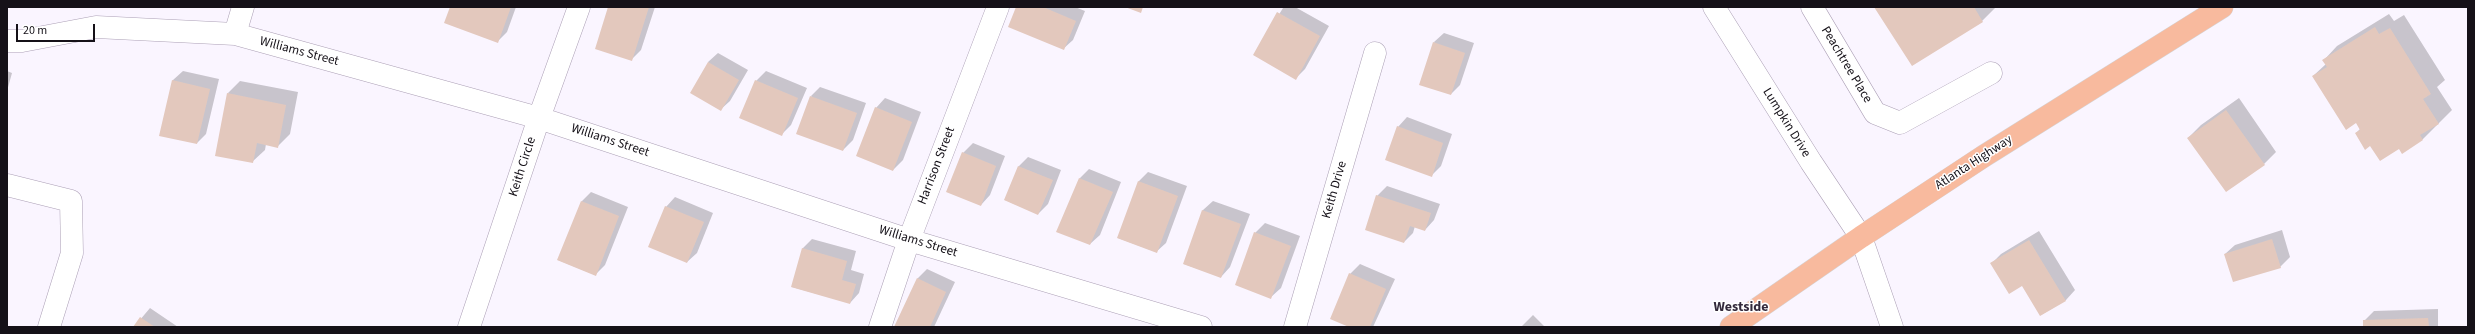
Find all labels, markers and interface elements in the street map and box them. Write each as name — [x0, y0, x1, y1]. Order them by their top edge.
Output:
scale bar — [18, 16, 97, 42]
text: 20 m — [23, 22, 47, 39]
street label: Peachtree Place — [1817, 24, 1875, 106]
street label: Williams Street — [258, 34, 340, 70]
street label: Lumpkin Drive — [1759, 85, 1813, 161]
street label: Williams Street — [569, 121, 651, 161]
street label: Harrison Street — [915, 125, 959, 207]
street label: Atlanta Highway — [1933, 132, 2015, 194]
street label: Keith Circle — [506, 135, 540, 199]
street label: Keith Drive — [1319, 159, 1351, 221]
street label: Williams Street — [877, 223, 959, 261]
district label: Westside — [1713, 300, 1769, 316]

